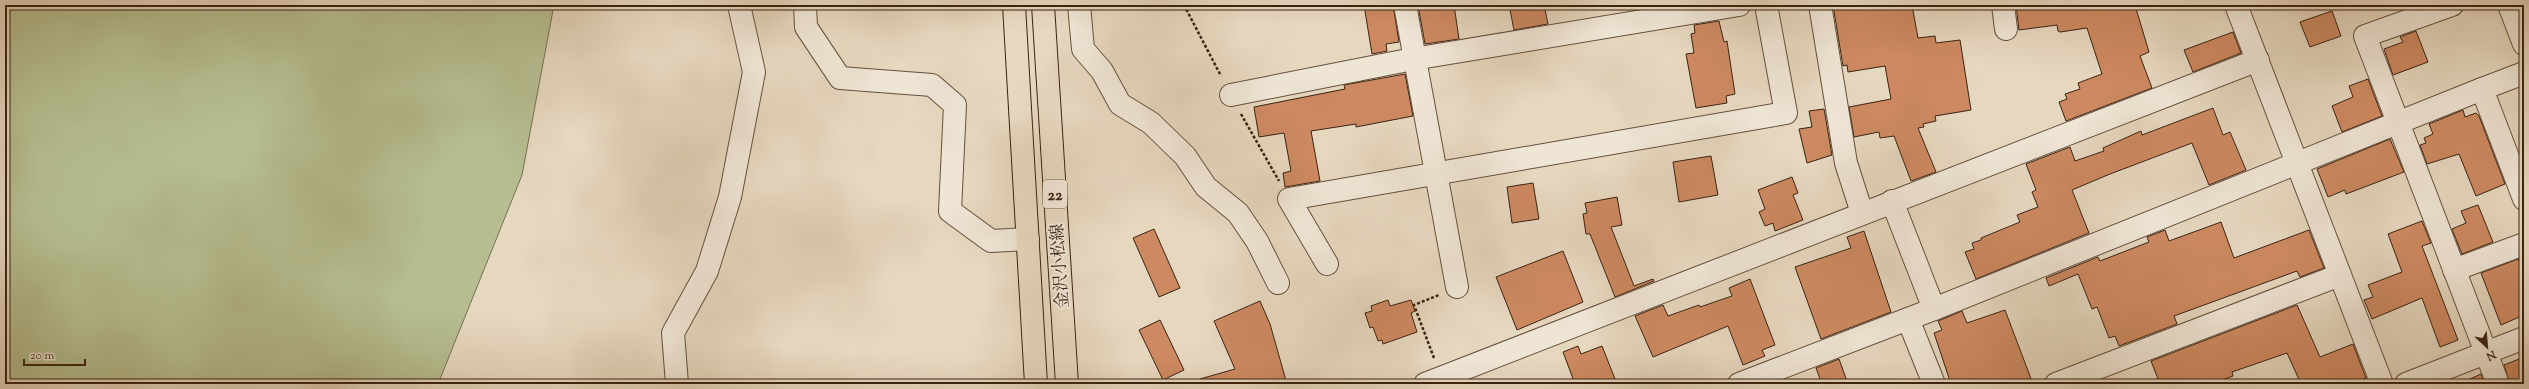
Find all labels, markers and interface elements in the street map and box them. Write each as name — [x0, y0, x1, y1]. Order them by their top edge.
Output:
road number: 22 — [1043, 180, 1067, 208]
street label: 金沢小松線 — [1046, 223, 1076, 309]
north arrow — [2467, 327, 2507, 367]
scale bar — [24, 341, 85, 367]
text: N — [2483, 346, 2499, 364]
text: 20 m — [30, 347, 55, 365]

